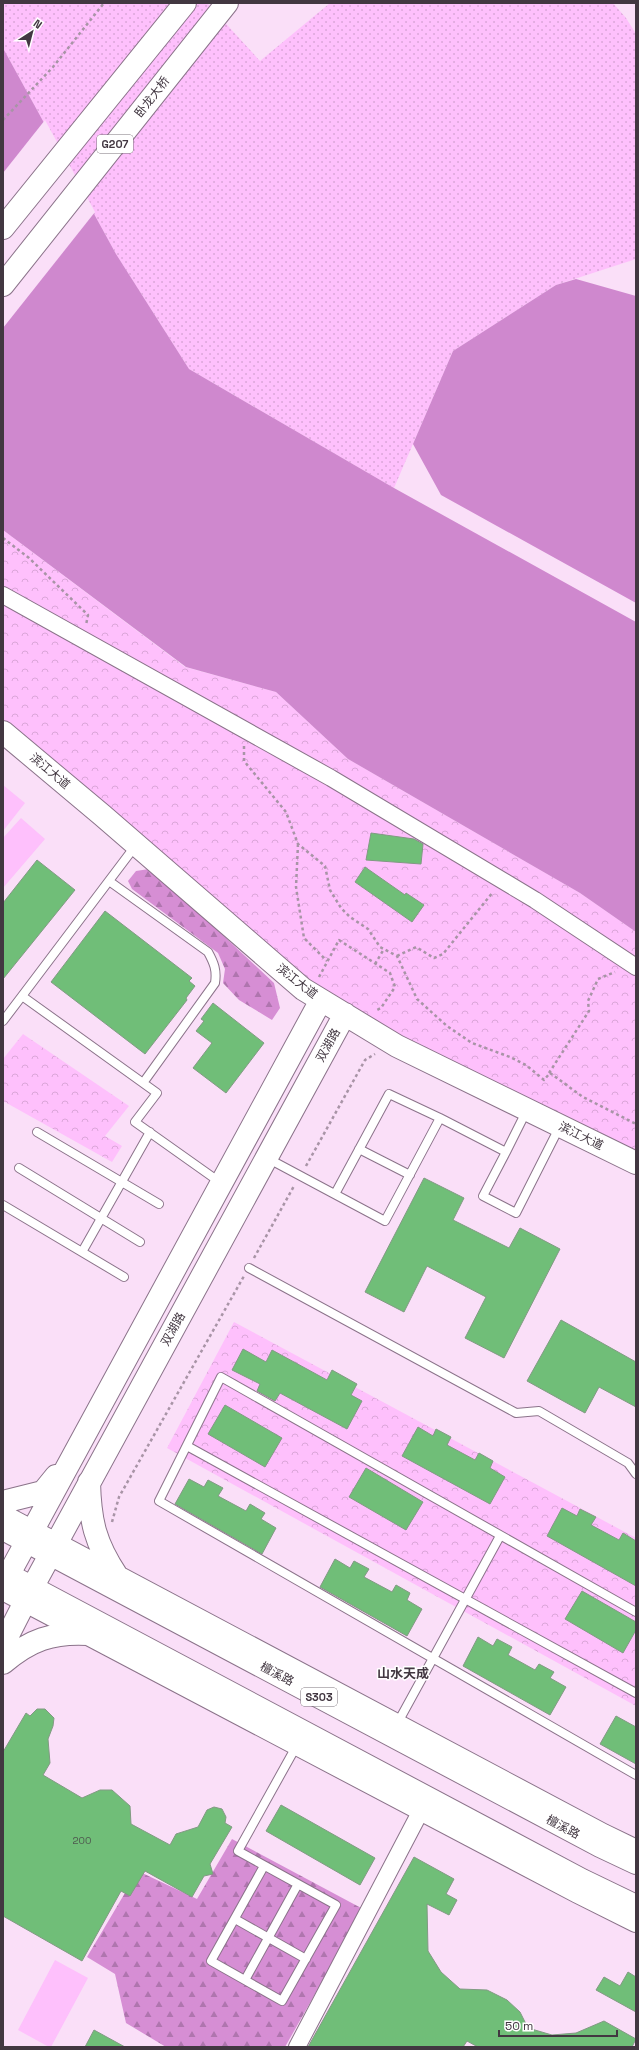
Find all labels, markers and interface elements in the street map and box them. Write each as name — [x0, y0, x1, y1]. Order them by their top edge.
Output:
north arrow — [12, 12, 52, 52]
text: N — [31, 16, 45, 32]
street label: 卧龙大桥 — [131, 73, 173, 121]
road number: G207 — [97, 135, 133, 153]
street label: 滨江大道 — [26, 749, 74, 793]
street label: 滨江大道 — [273, 960, 321, 1002]
street label: 双湖路 — [312, 1025, 344, 1065]
street label: 滨江大道 — [556, 1118, 606, 1154]
street label: 双湖路 — [157, 1309, 189, 1349]
street label: 檀溪路 — [257, 1658, 297, 1690]
district label: 山水天成 — [377, 1665, 429, 1682]
road number: S303 — [301, 1688, 337, 1706]
street label: 檀溪路 — [543, 1811, 583, 1843]
house number: 200 — [73, 1834, 91, 1847]
scale bar — [499, 2012, 617, 2038]
text: 50 m — [505, 2018, 533, 2034]

